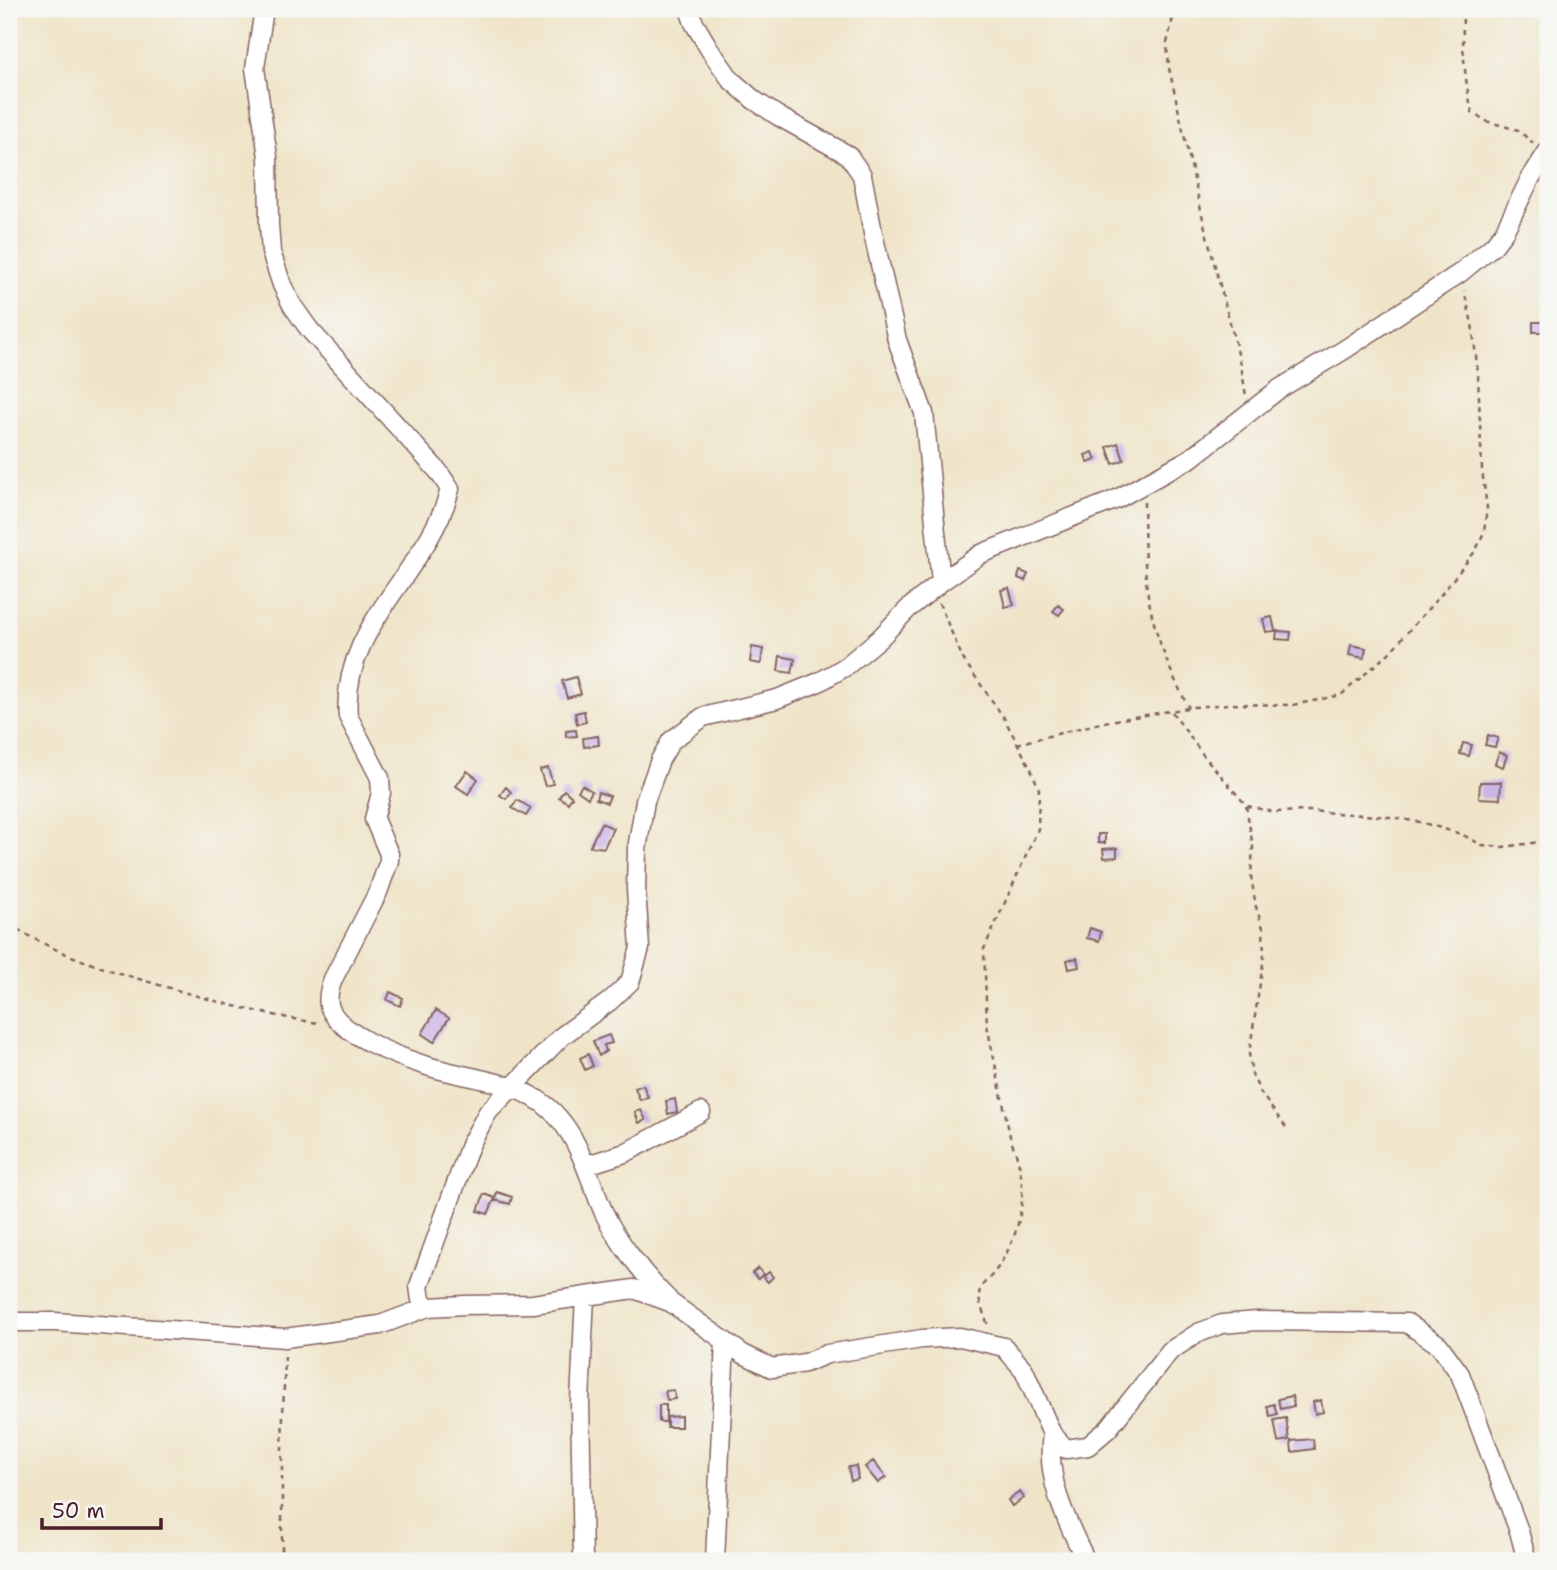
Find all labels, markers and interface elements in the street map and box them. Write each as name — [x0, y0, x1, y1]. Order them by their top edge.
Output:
scale bar — [42, 1486, 161, 1530]
text: 50 m — [52, 1497, 105, 1525]

